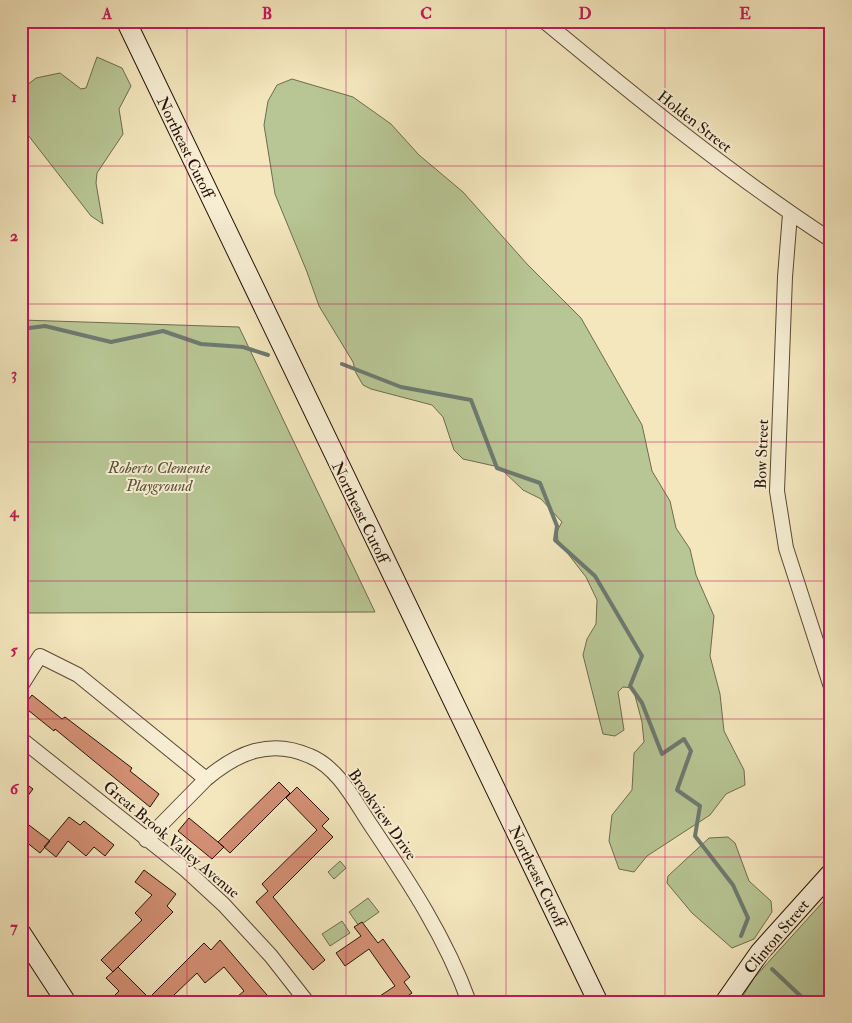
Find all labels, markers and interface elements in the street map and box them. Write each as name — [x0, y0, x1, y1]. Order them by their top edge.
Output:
text: A — [101, 4, 113, 24]
text: B — [262, 4, 272, 24]
text: C — [420, 4, 432, 24]
text: D — [578, 4, 592, 24]
text: E — [739, 4, 751, 24]
street label: Holden Street — [653, 86, 736, 157]
text: 1 — [11, 87, 17, 107]
street label: Northeast Cutoff — [152, 93, 220, 204]
text: 2 — [10, 226, 18, 246]
text: 3 — [11, 364, 17, 384]
street label: Bow Street — [751, 419, 773, 489]
park label: Roberto Clemente Playground — [107, 458, 211, 496]
street label: Northeast Cutoff — [327, 458, 395, 569]
text: 4 — [9, 502, 20, 522]
text: 5 — [10, 640, 18, 660]
street label: Brookview Drive — [343, 765, 421, 864]
street label: Great Brook Valley Avenue — [99, 777, 244, 903]
text: 6 — [10, 779, 20, 799]
street label: Northeast Cutoff — [504, 822, 572, 933]
street label: Clinton Street — [740, 895, 814, 978]
text: 7 — [10, 917, 18, 937]

